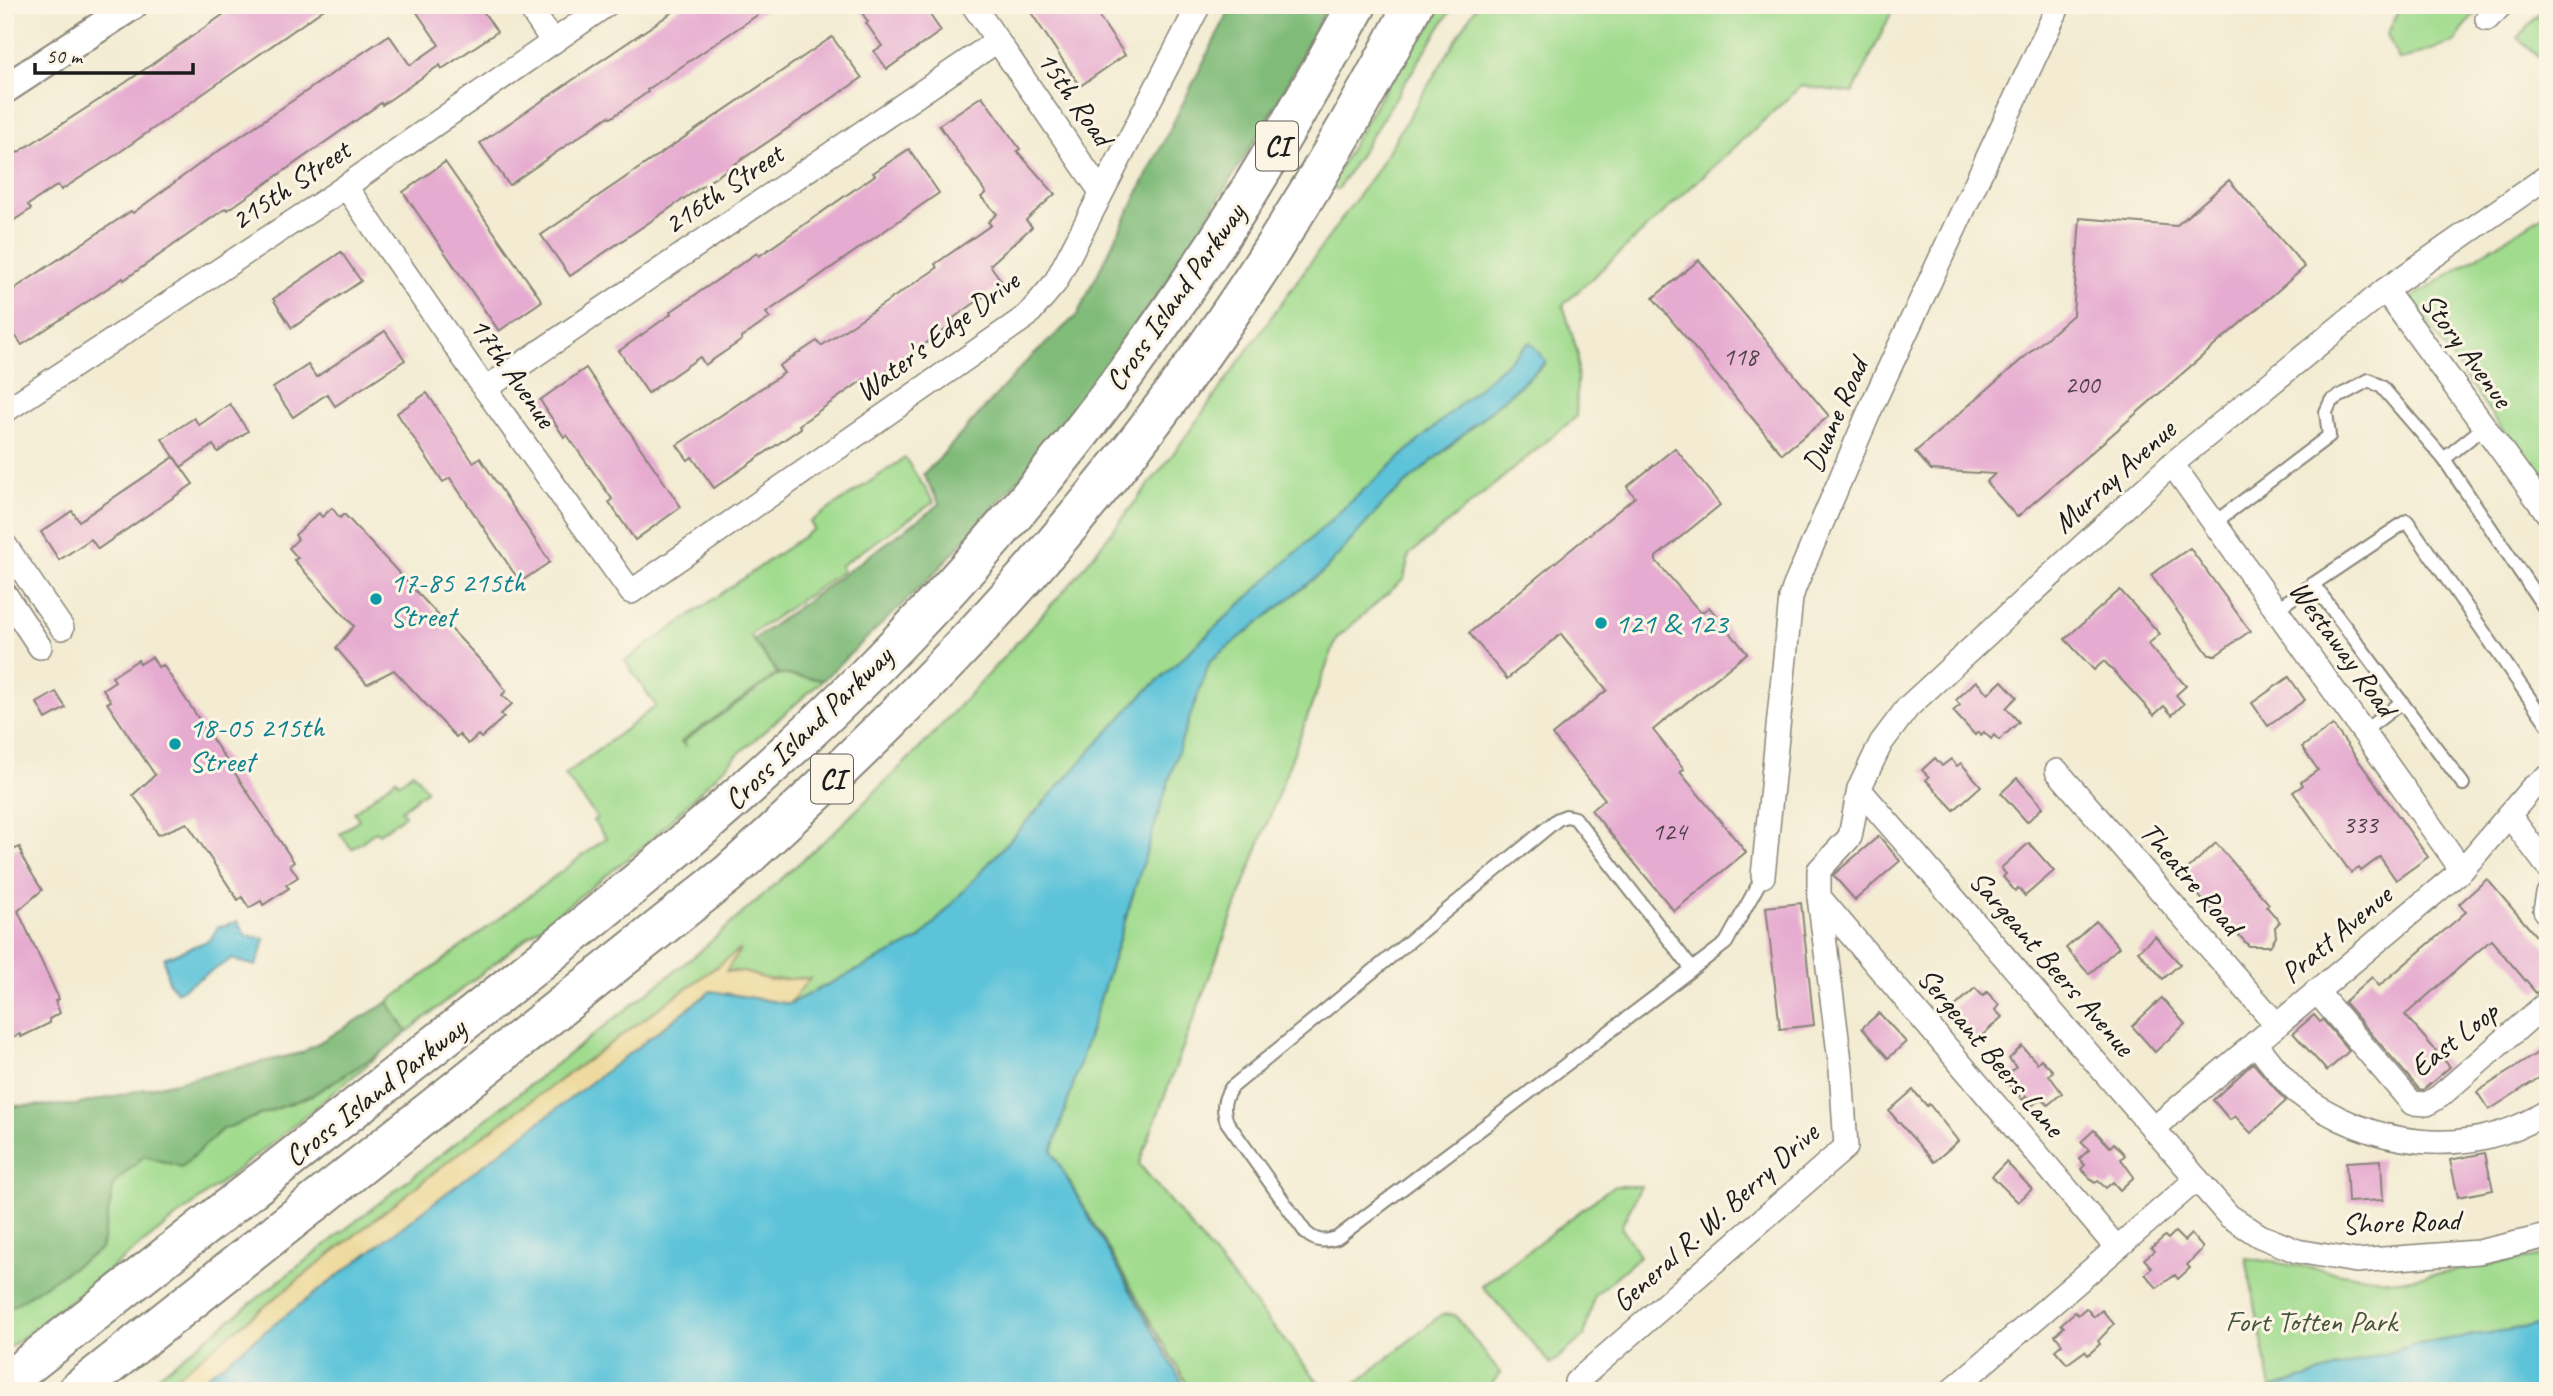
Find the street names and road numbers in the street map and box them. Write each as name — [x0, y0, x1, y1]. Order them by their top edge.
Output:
street label: 15th Road — [1028, 43, 1124, 157]
road number: CI — [1256, 122, 1298, 170]
street label: 215th Street — [223, 129, 360, 239]
street label: 216th Street — [656, 133, 793, 243]
street label: Cross Island Parkway — [1096, 194, 1255, 398]
street label: Water's Edge Drive — [848, 261, 1028, 410]
street label: Story Avenue — [2413, 285, 2523, 417]
street label: 17th Avenue — [461, 309, 566, 437]
street label: Duane Road — [1793, 348, 1879, 478]
street label: Murray Avenue — [2045, 409, 2185, 541]
street label: Westaway Road — [2281, 572, 2408, 727]
street label: Cross Island Parkway — [716, 637, 902, 818]
road number: CI — [811, 754, 853, 804]
street label: Theatre Road — [2131, 813, 2253, 946]
street label: Sargeant Beers Avenue — [1961, 862, 2145, 1065]
street label: Pratt Avenue — [2273, 875, 2401, 992]
street label: Sergeant Beers Lane — [1909, 959, 2074, 1146]
street label: East Loop — [2402, 992, 2507, 1085]
street label: Cross Island Parkway — [277, 1008, 475, 1175]
street label: General R. W. Berry Drive — [1604, 1113, 1828, 1320]
street label: Shore Road — [2341, 1201, 2465, 1243]

